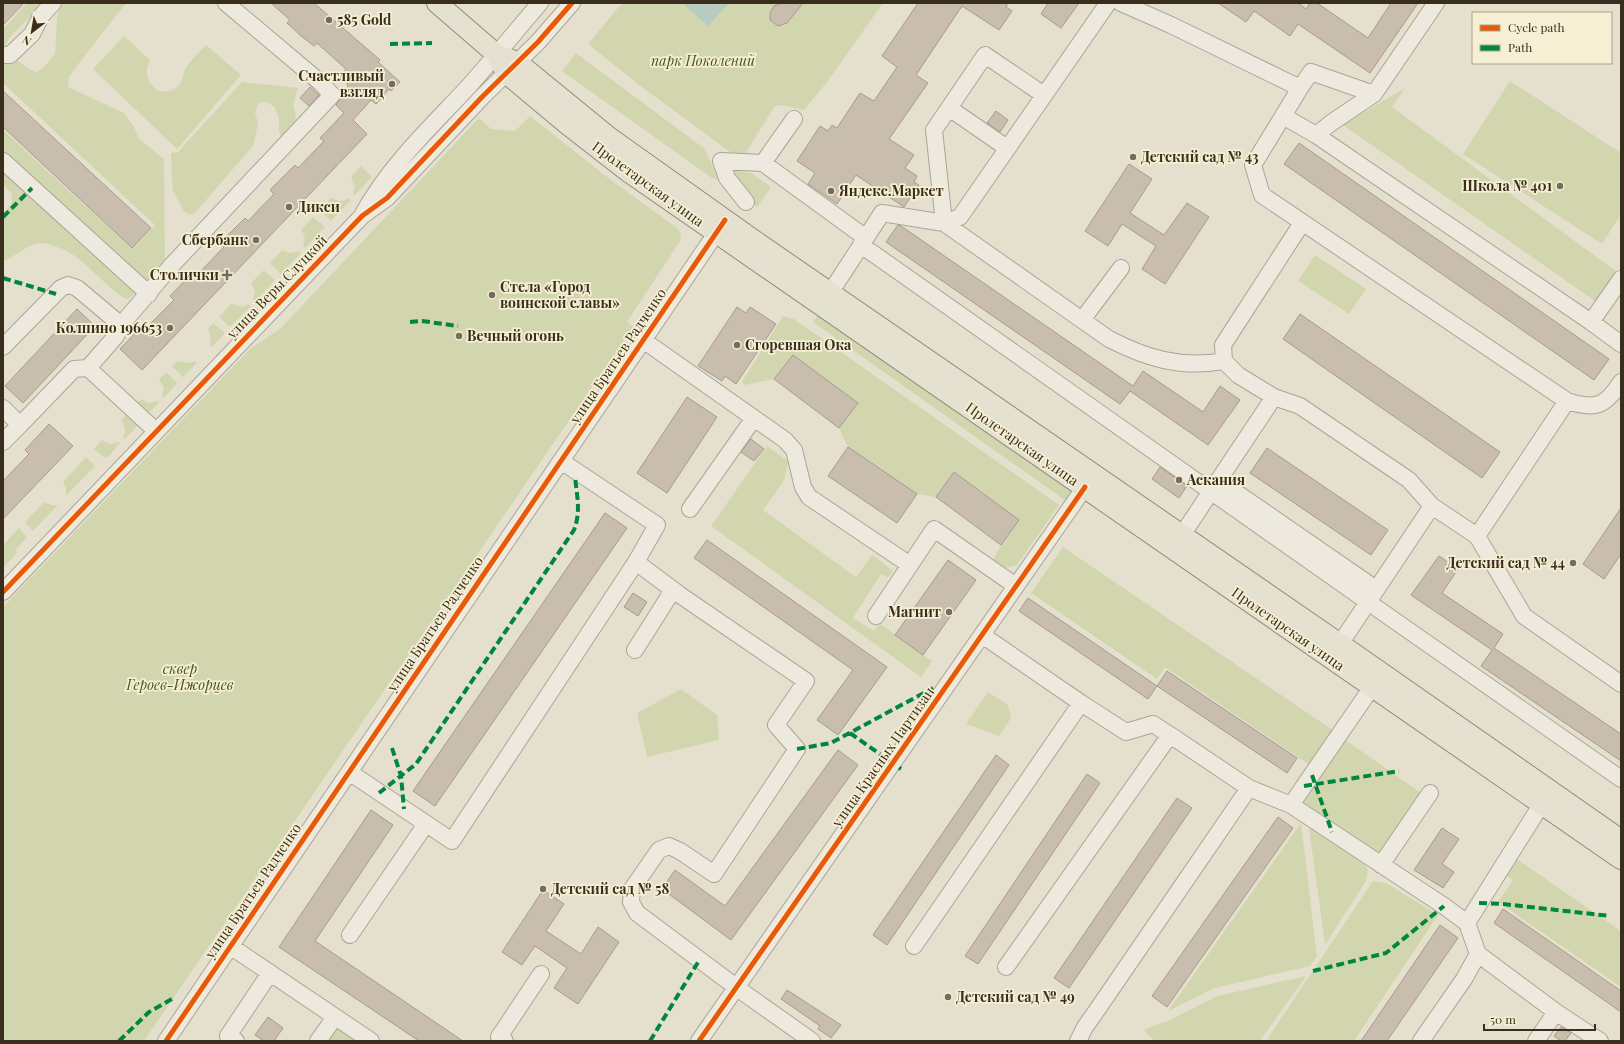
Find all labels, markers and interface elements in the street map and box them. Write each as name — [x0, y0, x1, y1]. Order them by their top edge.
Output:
place label: 585 Gold — [337, 10, 392, 29]
north arrow — [12, 12, 52, 52]
legend — [1472, 12, 1612, 64]
marker: 585 Gold — [324, 15, 334, 25]
text: Cycle path — [1508, 19, 1565, 35]
text: N — [19, 32, 34, 49]
text: Path — [1508, 39, 1532, 55]
park label: парк Поколений — [651, 51, 756, 70]
place label: Счастливый взгляд — [298, 66, 384, 101]
marker: Счастливый взгляд — [387, 79, 397, 89]
street label: Пролетарская улица — [589, 137, 708, 231]
place label: Детский сад № 43 — [1141, 147, 1259, 166]
marker: Детский сад № 43 — [1128, 152, 1138, 162]
place label: Школа № 401 — [1462, 176, 1552, 195]
place label: Яндекс.Маркет — [838, 181, 944, 200]
marker: Школа № 401 — [1555, 181, 1565, 191]
marker: Яндекс.Маркет — [826, 186, 836, 196]
place label: Дикси — [297, 197, 340, 216]
marker: Дикси — [284, 202, 294, 212]
place label: Сбербанк — [182, 230, 248, 249]
street label: улица Веры Слуцкой — [222, 231, 331, 343]
marker: Сбербанк — [251, 235, 261, 245]
place label: Столички — [150, 265, 219, 284]
marker: Столички — [222, 270, 232, 280]
place label: Стела «Город воинской славы» — [500, 277, 620, 312]
street label: улица Братьев Радченко — [565, 284, 670, 428]
marker: Стела «Город воинской славы» — [487, 290, 497, 300]
place label: Колпино 196653 — [56, 318, 162, 337]
marker: Колпино 196653 — [165, 323, 175, 333]
place label: Вечный огонь — [467, 326, 564, 345]
marker: Вечный огонь — [454, 331, 464, 341]
place label: Сгоревшая Ока — [745, 335, 852, 354]
marker: Сгоревшая Ока — [732, 340, 742, 350]
street label: Пролетарская улица — [962, 397, 1083, 490]
place label: Аскания — [1186, 470, 1245, 489]
marker: Аскания — [1174, 475, 1184, 485]
street label: улица Братьев Радченко — [382, 552, 487, 696]
place label: Детский сад № 44 — [1447, 553, 1565, 572]
marker: Детский сад № 44 — [1568, 558, 1578, 568]
street label: Пролетарская улица — [1228, 582, 1349, 675]
place label: Магнит — [888, 602, 941, 621]
marker: Магнит — [944, 607, 954, 617]
park label: сквер Героев-Ижорцев — [126, 659, 234, 694]
street label: улица Красных Партизан — [826, 683, 938, 831]
street label: улица Братьев Радченко — [200, 819, 305, 963]
place label: Детский сад № 58 — [551, 879, 669, 898]
marker: Детский сад № 58 — [538, 884, 548, 894]
place label: Детский сад № 49 — [956, 987, 1075, 1006]
marker: Детский сад № 49 — [943, 992, 953, 1002]
scale bar — [1484, 1006, 1595, 1032]
text: 50 m — [1490, 1011, 1516, 1027]

